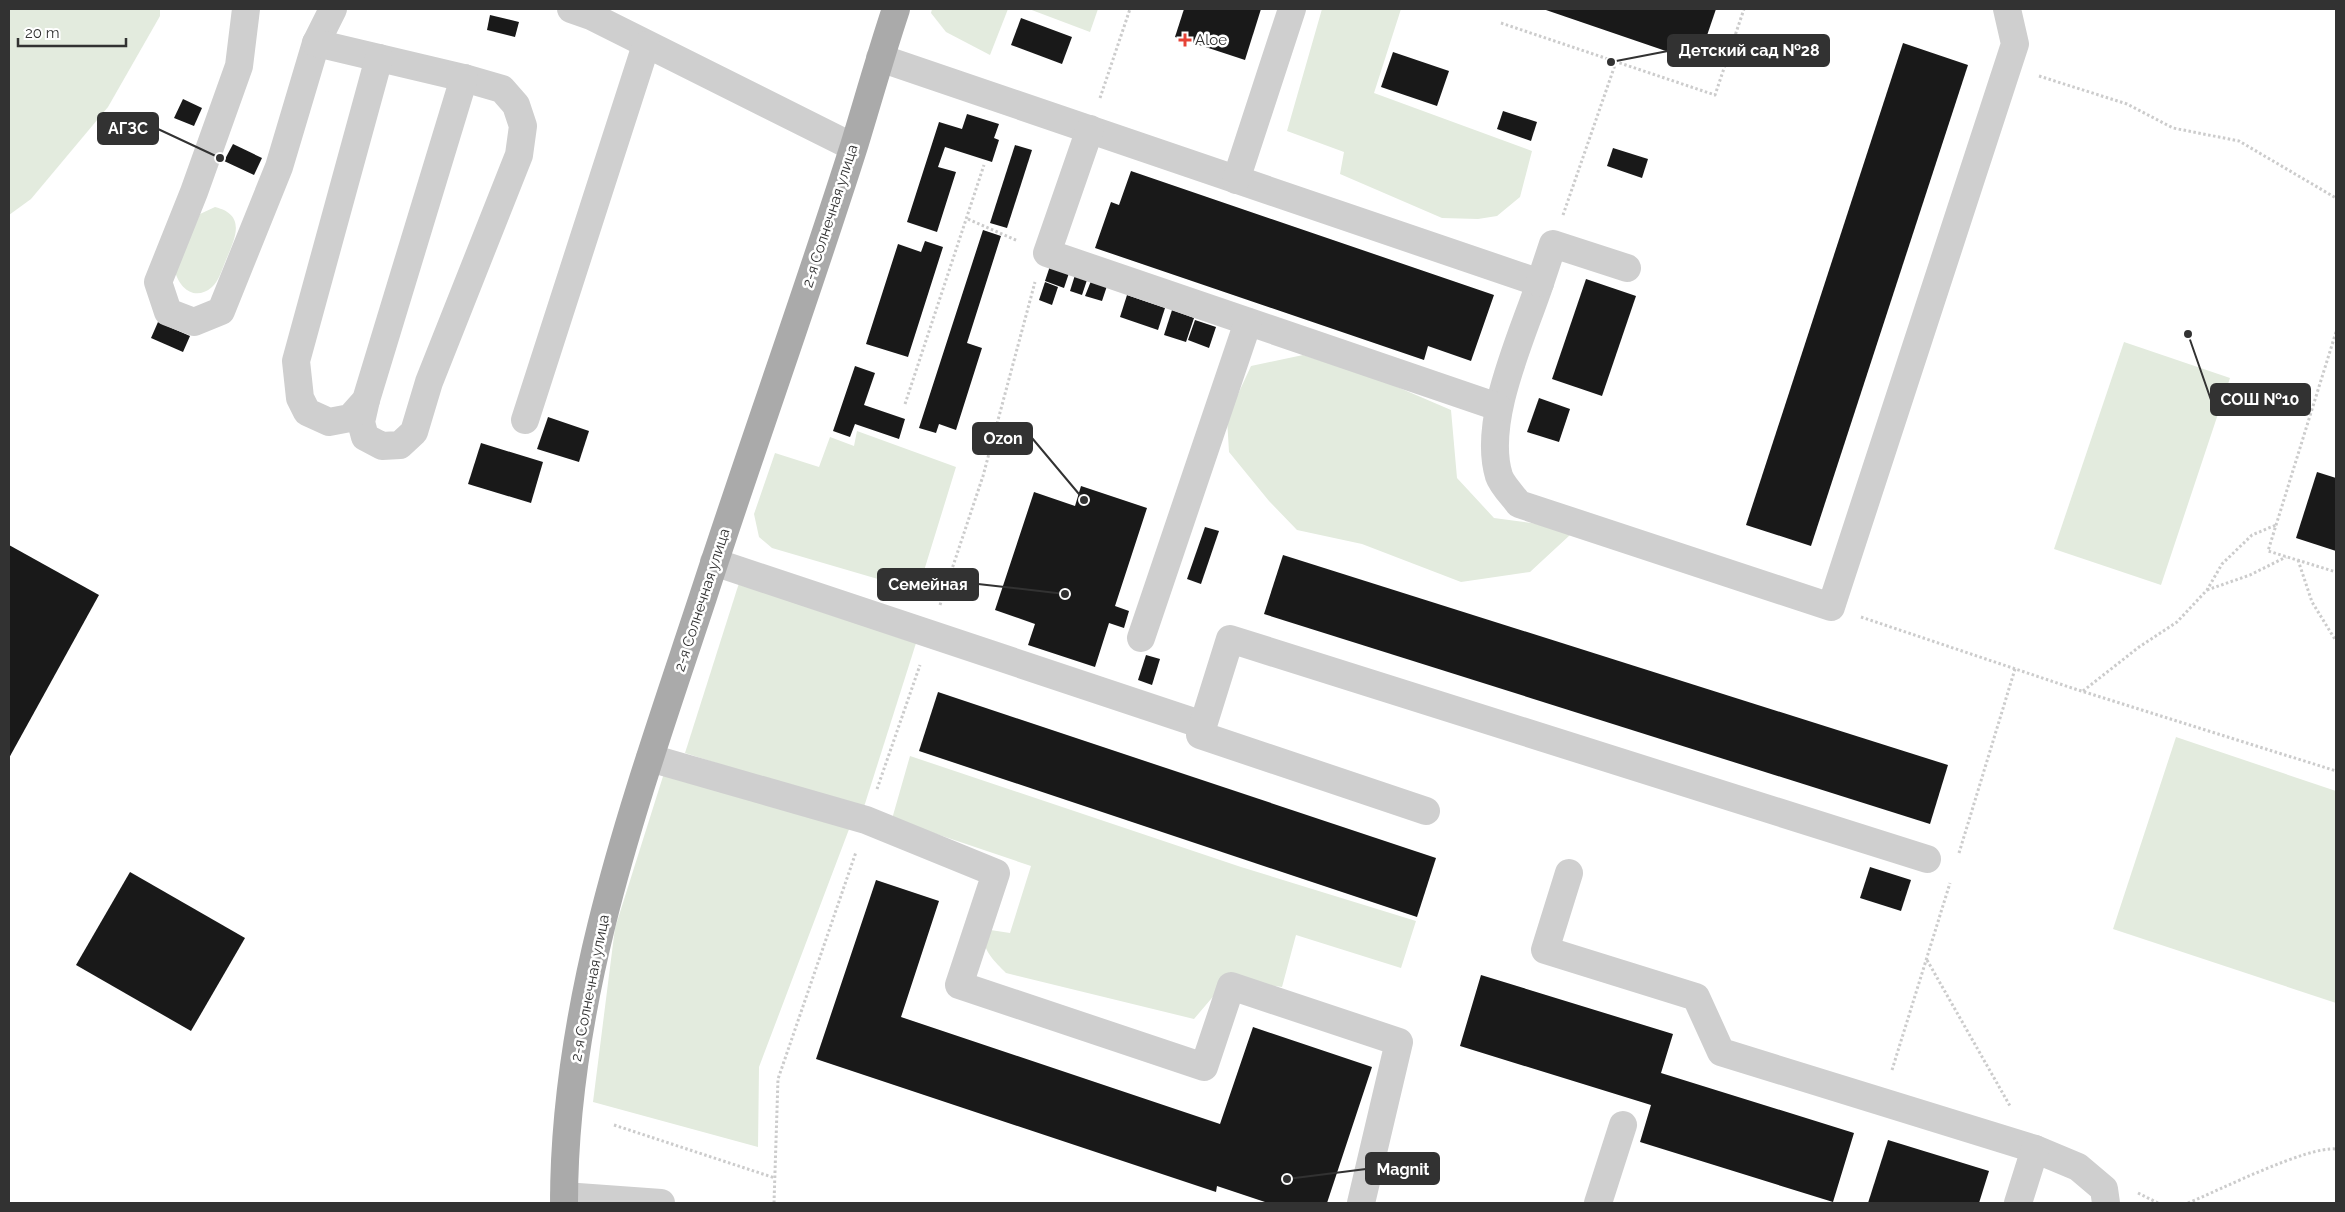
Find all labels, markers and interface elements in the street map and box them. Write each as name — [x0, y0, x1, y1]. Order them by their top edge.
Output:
scale bar — [18, 15, 125, 47]
text: 20 m — [25, 24, 60, 42]
place label: Aloe — [1195, 31, 1227, 49]
marker: Aloe — [1179, 34, 1191, 46]
callout: Детский сад №28 — [1668, 35, 1829, 66]
text: Детский сад №28 — [1678, 41, 1820, 60]
callout: АГЗС — [98, 113, 158, 144]
text: АГЗС — [108, 119, 148, 138]
street label: 2-я Солнечная улица — [798, 142, 862, 290]
callout: СОШ №10 — [2211, 384, 2310, 415]
text: СОШ №10 — [2221, 390, 2300, 409]
callout: Ozon — [973, 423, 1032, 454]
text: Ozon — [983, 429, 1023, 448]
street label: 2-я Солнечная улица — [670, 526, 734, 674]
callout: Семейная — [878, 569, 978, 600]
text: Семейная — [888, 575, 968, 594]
street label: 2-я Солнечная улица — [567, 913, 613, 1063]
callout: Magnit — [1366, 1153, 1439, 1184]
text: Magnit — [1377, 1160, 1429, 1179]

